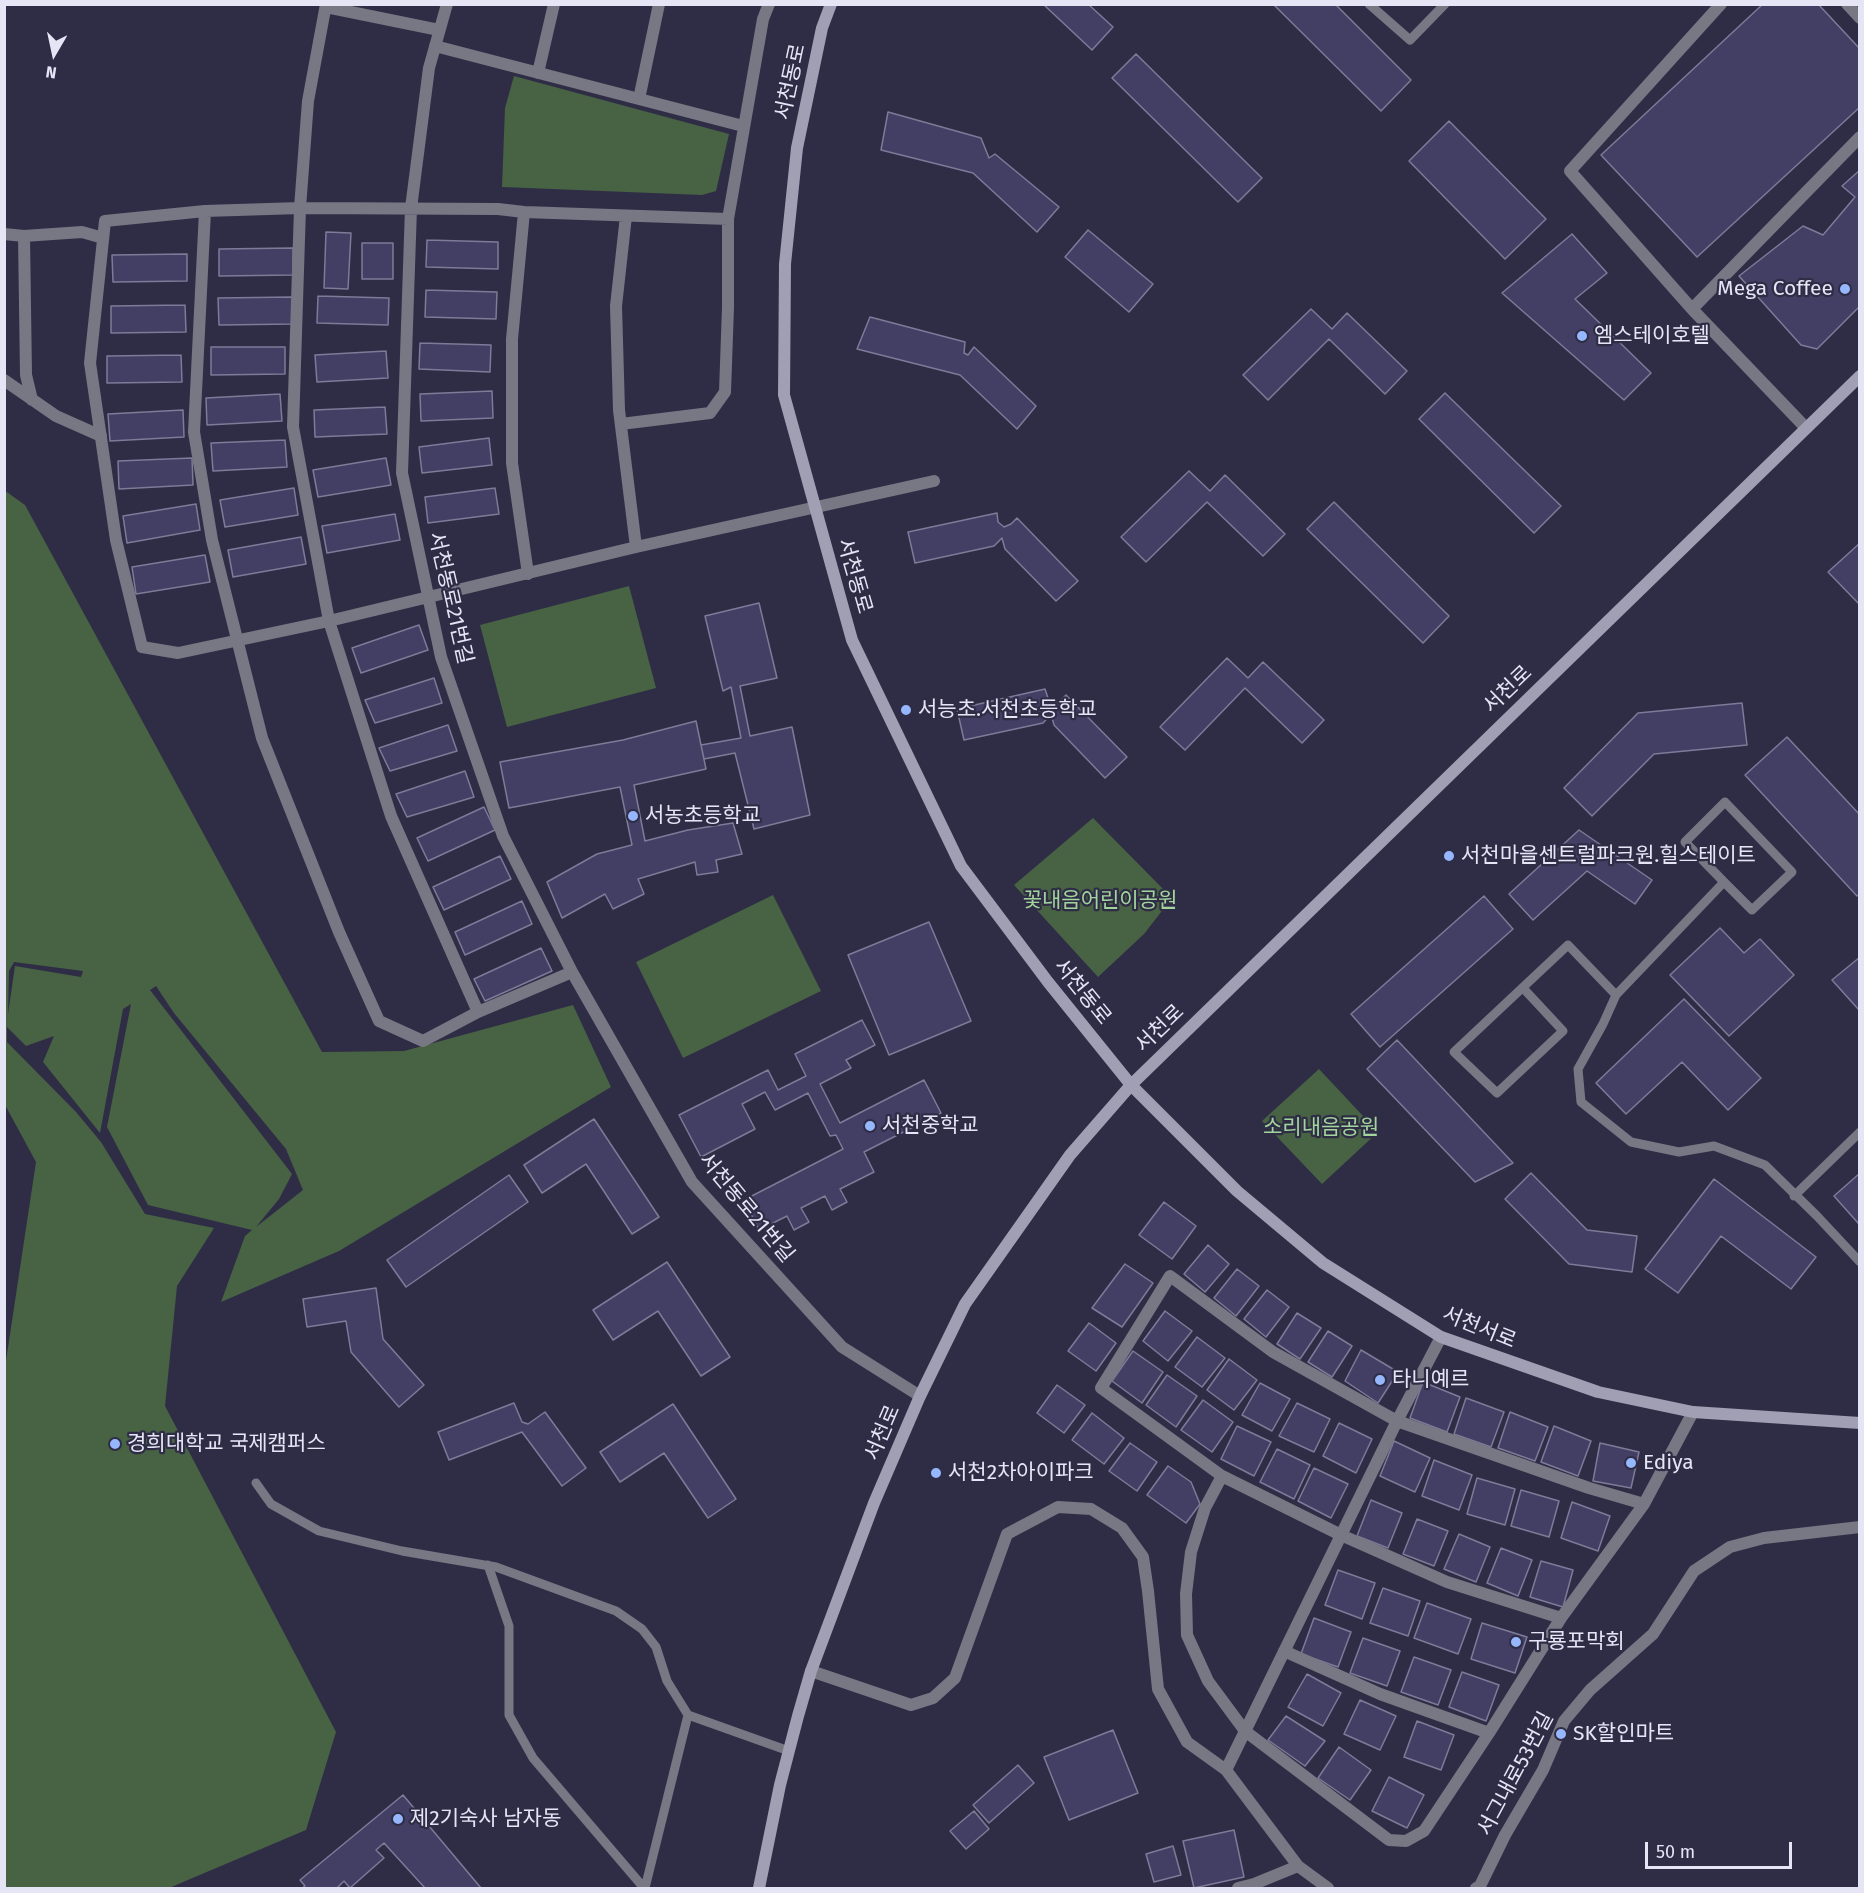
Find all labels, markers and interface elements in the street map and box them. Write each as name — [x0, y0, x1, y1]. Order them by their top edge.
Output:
north arrow — [24, 24, 84, 84]
street label: 서천동로 — [771, 42, 811, 122]
text: N — [44, 62, 58, 82]
place label: Mega Coffee — [1717, 276, 1833, 302]
marker: Mega Coffee — [1838, 282, 1852, 296]
place label: 엠스테이호텔 — [1594, 323, 1710, 349]
marker: 엠스테이호텔 — [1575, 329, 1589, 343]
street label: 서천동로21번길 — [423, 529, 477, 667]
street label: 서천동로 — [831, 535, 877, 617]
street label: 서천로 — [1478, 661, 1538, 719]
place label: 서능초.서천초등학교 — [918, 697, 1097, 723]
marker: 서능초.서천초등학교 — [899, 703, 913, 717]
place label: 서농초등학교 — [645, 803, 761, 829]
marker: 서농초등학교 — [626, 809, 640, 823]
place label: 서천마을센트럴파크원.힐스테이트 — [1461, 843, 1756, 869]
marker: 서천마을센트럴파크원.힐스테이트 — [1442, 849, 1456, 863]
park label: 꽃내음어린이공원 — [1023, 888, 1177, 914]
street label: 서천동로 — [1048, 954, 1116, 1030]
street label: 서천로 — [1130, 1000, 1190, 1058]
place label: 서천중학교 — [882, 1113, 979, 1139]
park label: 소리내음공원 — [1263, 1115, 1379, 1141]
marker: 서천중학교 — [863, 1119, 877, 1133]
street label: 서천동로21번길 — [693, 1148, 799, 1268]
street label: 서천서로 — [1438, 1302, 1520, 1354]
place label: 타니예르 — [1392, 1367, 1469, 1393]
marker: 타니예르 — [1373, 1373, 1387, 1387]
street label: 서천로 — [860, 1401, 906, 1465]
place label: 경희대학교 국제캠퍼스 — [127, 1431, 326, 1457]
marker: 경희대학교 국제캠퍼스 — [108, 1437, 122, 1451]
place label: Ediya — [1643, 1450, 1694, 1476]
marker: Ediya — [1624, 1456, 1638, 1470]
place label: 서천2차아이파크 — [948, 1460, 1094, 1486]
marker: 서천2차아이파크 — [929, 1466, 943, 1480]
place label: 구룡포막회 — [1528, 1629, 1625, 1655]
marker: 구룡포막회 — [1509, 1635, 1523, 1649]
street label: 서그내로53번길 — [1473, 1708, 1559, 1840]
place label: SK할인마트 — [1573, 1721, 1674, 1747]
marker: SK할인마트 — [1554, 1727, 1568, 1741]
place label: 제2기숙사 남자동 — [410, 1806, 561, 1832]
marker: 제2기숙사 남자동 — [391, 1812, 405, 1826]
scale bar — [1648, 1830, 1795, 1868]
text: 50 m — [1656, 1841, 1695, 1863]

